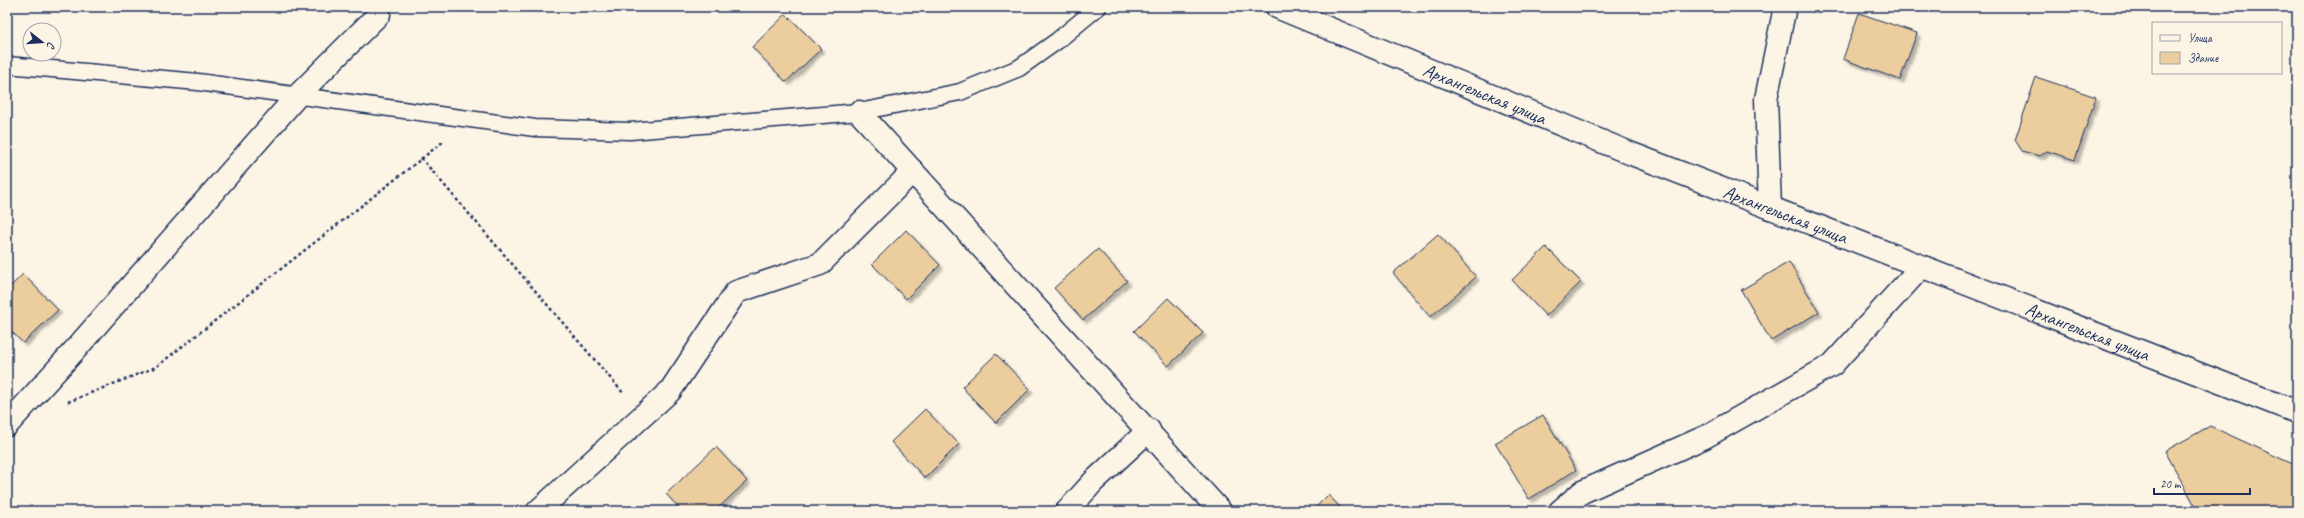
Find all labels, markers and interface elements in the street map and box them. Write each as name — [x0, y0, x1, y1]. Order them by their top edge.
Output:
north arrow — [22, 22, 62, 62]
legend — [2152, 22, 2282, 74]
text: Улица — [2188, 30, 2213, 46]
text: С — [44, 40, 59, 51]
text: Здание — [2188, 50, 2219, 66]
street label: Архангельская улица — [1419, 58, 1551, 131]
street label: Архангельская улица — [1720, 180, 1852, 250]
street label: Архангельская улица — [2022, 297, 2154, 367]
scale bar — [2154, 470, 2250, 496]
text: 20 m — [2160, 476, 2182, 492]

